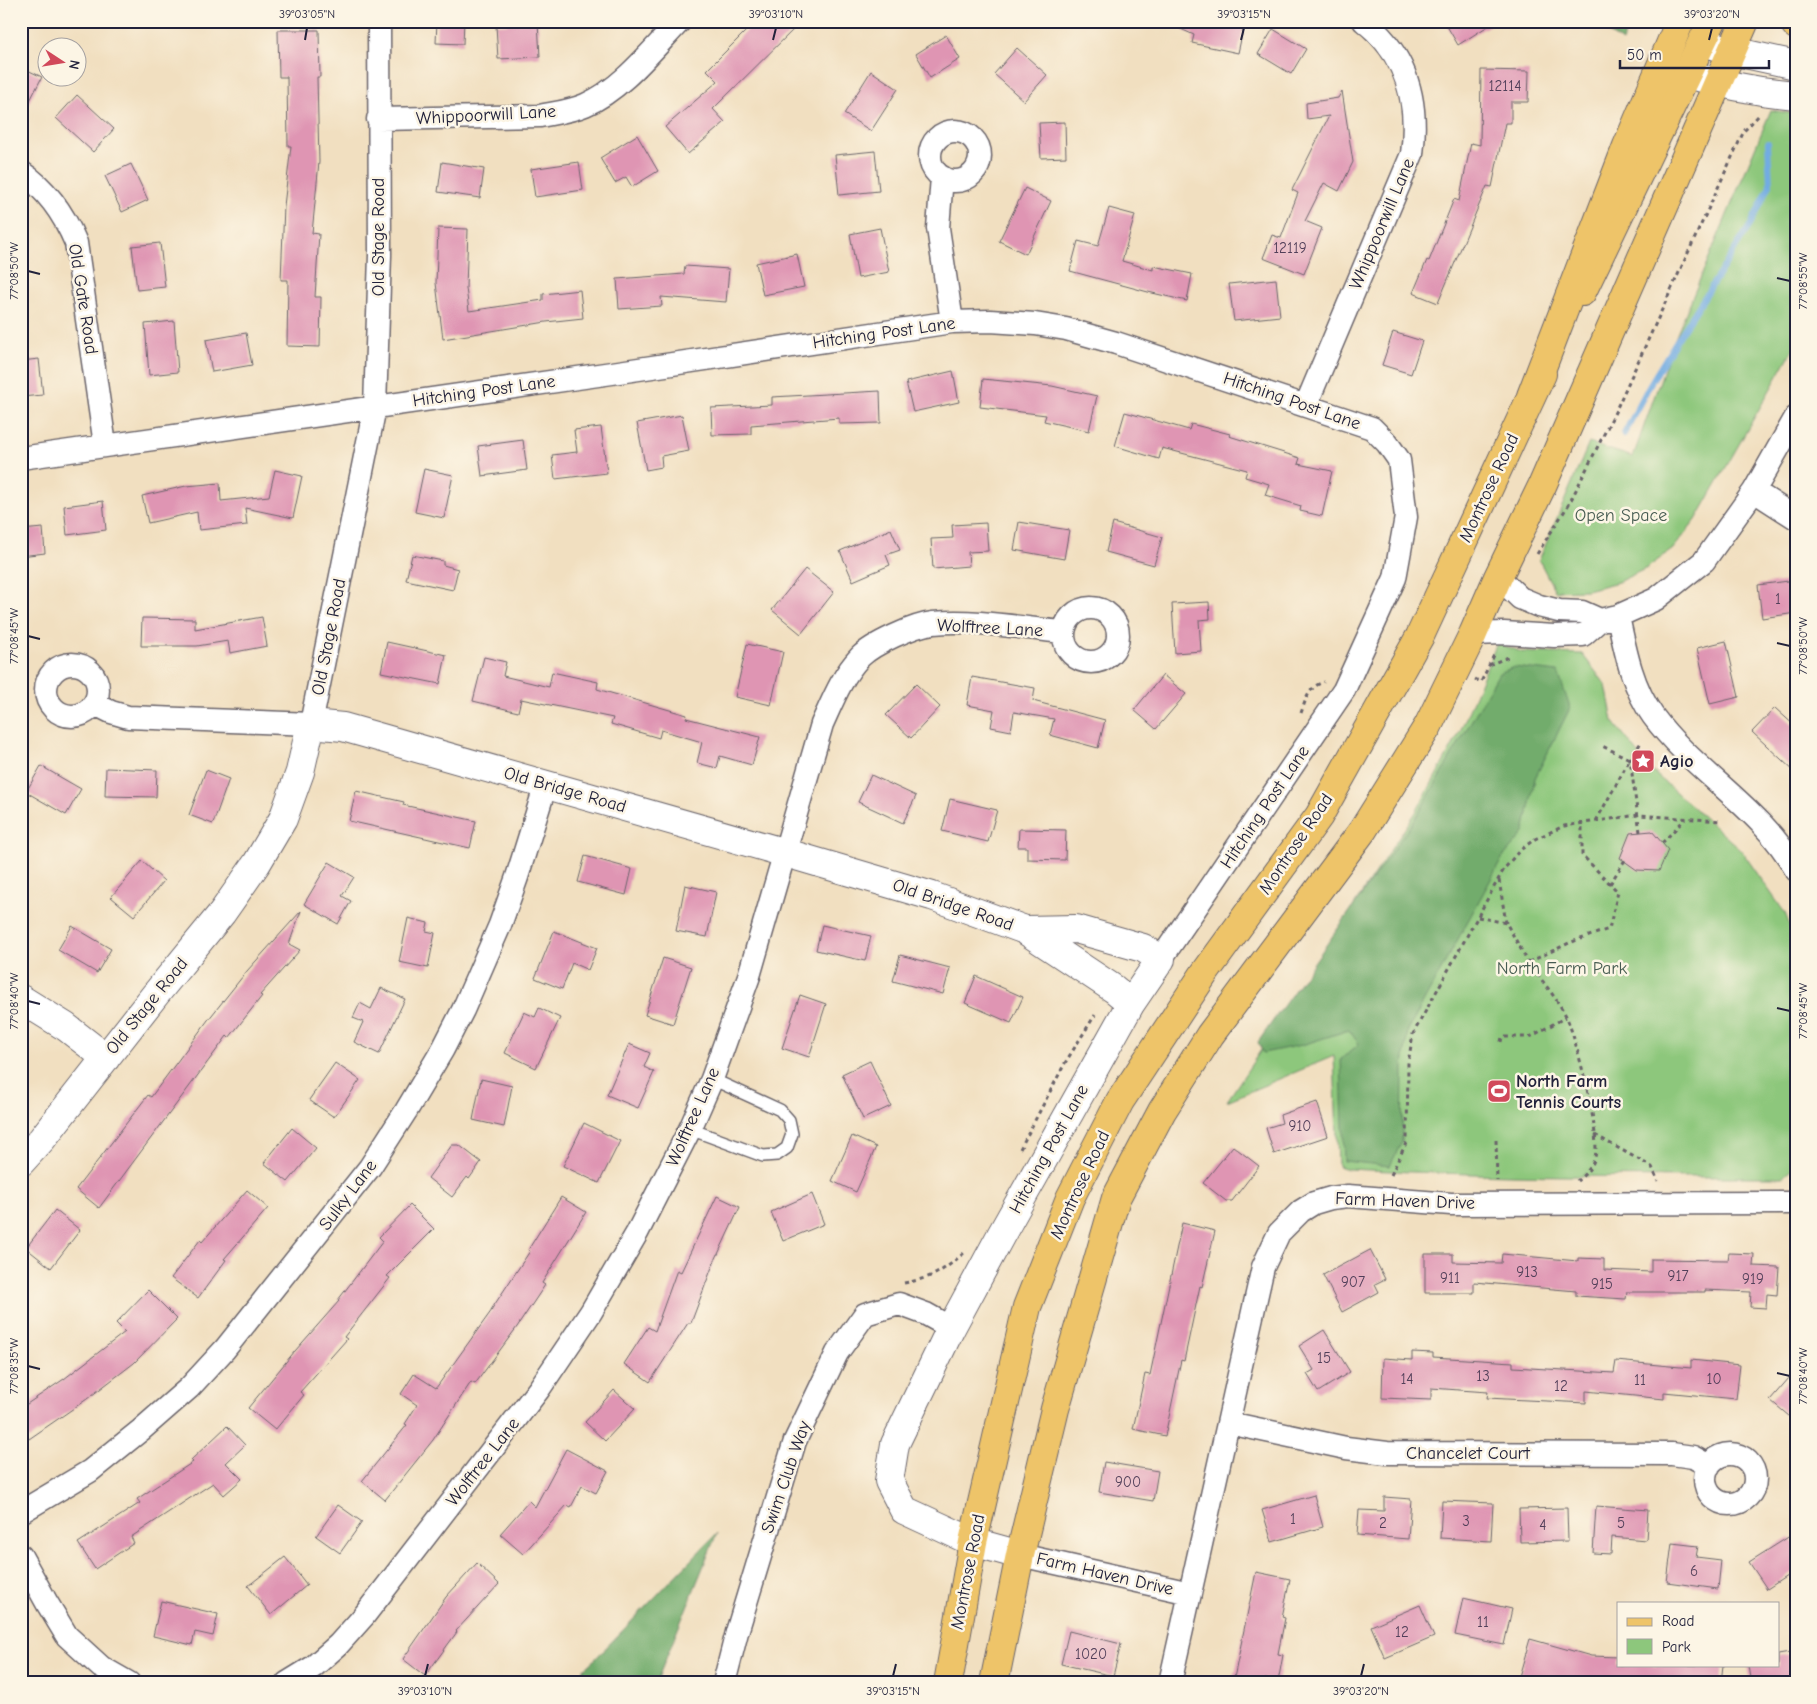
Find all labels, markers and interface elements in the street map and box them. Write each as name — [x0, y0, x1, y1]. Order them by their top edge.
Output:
text: 39°03'05"N — [279, 7, 335, 21]
text: 39°03'10"N — [749, 7, 803, 21]
text: 39°03'15"N — [1217, 7, 1271, 21]
text: 39°03'20"N — [1684, 7, 1740, 21]
north arrow — [38, 38, 88, 88]
scale bar — [1620, 38, 1768, 70]
text: 50 m — [1627, 46, 1662, 64]
text: N — [65, 58, 83, 71]
house number: 12114 — [1489, 77, 1521, 95]
street label: Whippoorwill Lane — [415, 101, 557, 129]
street label: Whippoorwill Lane — [1345, 155, 1419, 293]
street label: Old Stage Road — [368, 178, 389, 296]
house number: 12119 — [1273, 239, 1307, 257]
text: 77°08'50"W — [7, 242, 21, 300]
street label: Old Gate Road — [64, 242, 102, 356]
text: 77°08'55"W — [1796, 252, 1810, 309]
street label: Hitching Post Lane — [811, 313, 957, 353]
street label: Hitching Post Lane — [1221, 368, 1363, 434]
street label: Hitching Post Lane — [411, 371, 557, 411]
street label: Montrose Road — [1455, 430, 1523, 546]
park label: Open Space — [1575, 505, 1667, 526]
street label: Old Stage Road — [307, 577, 351, 697]
house number: 1 — [1775, 590, 1781, 608]
text: 77°08'45"W — [7, 607, 21, 664]
street label: Wolftree Lane — [936, 615, 1044, 641]
text: 77°08'50"W — [1796, 617, 1810, 675]
street label: Hitching Post Lane — [1216, 741, 1314, 873]
place icon: Agio — [1630, 748, 1656, 774]
place label: Agio — [1660, 751, 1693, 772]
street label: Old Bridge Road — [501, 762, 629, 818]
street label: Montrose Road — [1255, 790, 1337, 898]
street label: Old Bridge Road — [890, 874, 1016, 936]
street label: Old Stage Road — [102, 953, 192, 1059]
park label: North Farm Park — [1497, 958, 1628, 979]
text: 77°08'40"W — [7, 972, 21, 1029]
text: 77°08'45"W — [1796, 982, 1810, 1039]
street label: Wolftree Lane — [662, 1064, 724, 1170]
place label: North Farm Tennis Courts — [1516, 1071, 1621, 1113]
sports icon: North Farm Tennis Courts — [1486, 1078, 1512, 1104]
street label: Hitching Post Lane — [1005, 1081, 1093, 1217]
house number: 910 — [1288, 1117, 1312, 1135]
street label: Montrose Road — [1046, 1127, 1114, 1243]
street label: Sulky Lane — [315, 1156, 381, 1234]
street label: Farm Haven Drive — [1335, 1188, 1475, 1214]
house number: 913 — [1516, 1263, 1538, 1281]
house number: 917 — [1667, 1267, 1689, 1285]
house number: 911 — [1440, 1269, 1460, 1287]
house number: 919 — [1742, 1270, 1764, 1288]
house number: 907 — [1341, 1273, 1365, 1291]
house number: 915 — [1591, 1275, 1613, 1293]
text: 77°08'35"W — [7, 1337, 21, 1394]
text: 77°08'40"W — [1796, 1347, 1810, 1404]
house number: 15 — [1317, 1349, 1331, 1367]
house number: 13 — [1476, 1367, 1490, 1385]
house number: 14 — [1400, 1370, 1414, 1388]
house number: 10 — [1706, 1370, 1722, 1388]
house number: 11 — [1634, 1371, 1646, 1389]
house number: 12 — [1554, 1377, 1568, 1395]
street label: Wolftree Lane — [442, 1414, 524, 1510]
street label: Swim Club Way — [757, 1417, 815, 1536]
street label: Chancelet Court — [1406, 1443, 1531, 1464]
house number: 900 — [1115, 1473, 1141, 1491]
house number: 1 — [1290, 1510, 1296, 1528]
street label: Montrose Road — [947, 1512, 989, 1632]
house number: 3 — [1462, 1512, 1470, 1530]
house number: 2 — [1379, 1514, 1387, 1532]
house number: 5 — [1617, 1514, 1625, 1532]
house number: 4 — [1539, 1516, 1547, 1534]
street label: Farm Haven Drive — [1034, 1548, 1176, 1600]
house number: 6 — [1690, 1562, 1698, 1580]
legend — [1617, 1602, 1780, 1666]
text: Road — [1662, 1612, 1694, 1630]
house number: 11 — [1477, 1613, 1489, 1631]
house number: 12 — [1395, 1623, 1409, 1641]
text: Park — [1662, 1638, 1691, 1656]
house number: 1020 — [1075, 1645, 1107, 1663]
text: 39°03'10"N — [398, 1684, 452, 1698]
text: 39°03'15"N — [866, 1684, 920, 1698]
text: 39°03'20"N — [1333, 1684, 1389, 1698]

